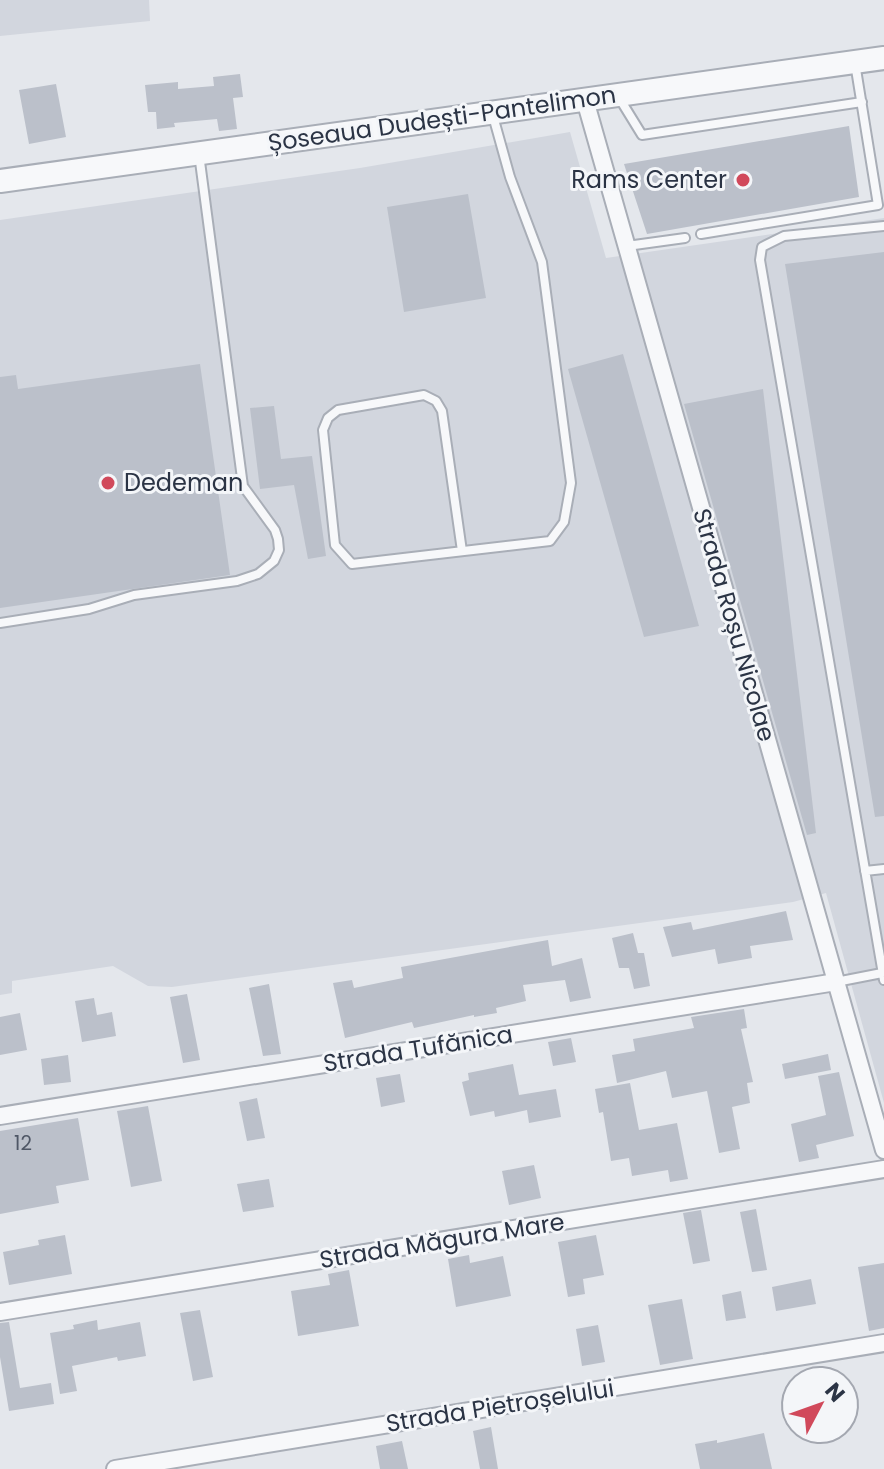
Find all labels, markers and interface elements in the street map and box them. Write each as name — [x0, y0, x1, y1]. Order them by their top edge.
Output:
street label: Șoseaua Dudești-Pantelimon — [266, 78, 618, 159]
place label: Rams Center — [571, 163, 727, 196]
marker: Rams Center — [734, 171, 752, 189]
place label: Dedeman — [124, 466, 243, 499]
marker: Dedeman — [99, 474, 117, 492]
street label: Strada Roșu Nicolae — [685, 505, 784, 745]
street label: Strada Tufănica — [321, 1017, 515, 1080]
house number: 12 — [14, 1129, 32, 1157]
street label: Strada Măgura Mare — [317, 1205, 567, 1276]
north arrow — [780, 1365, 860, 1445]
street label: Strada Pietroșelului — [384, 1371, 616, 1440]
text: N — [818, 1376, 852, 1409]

